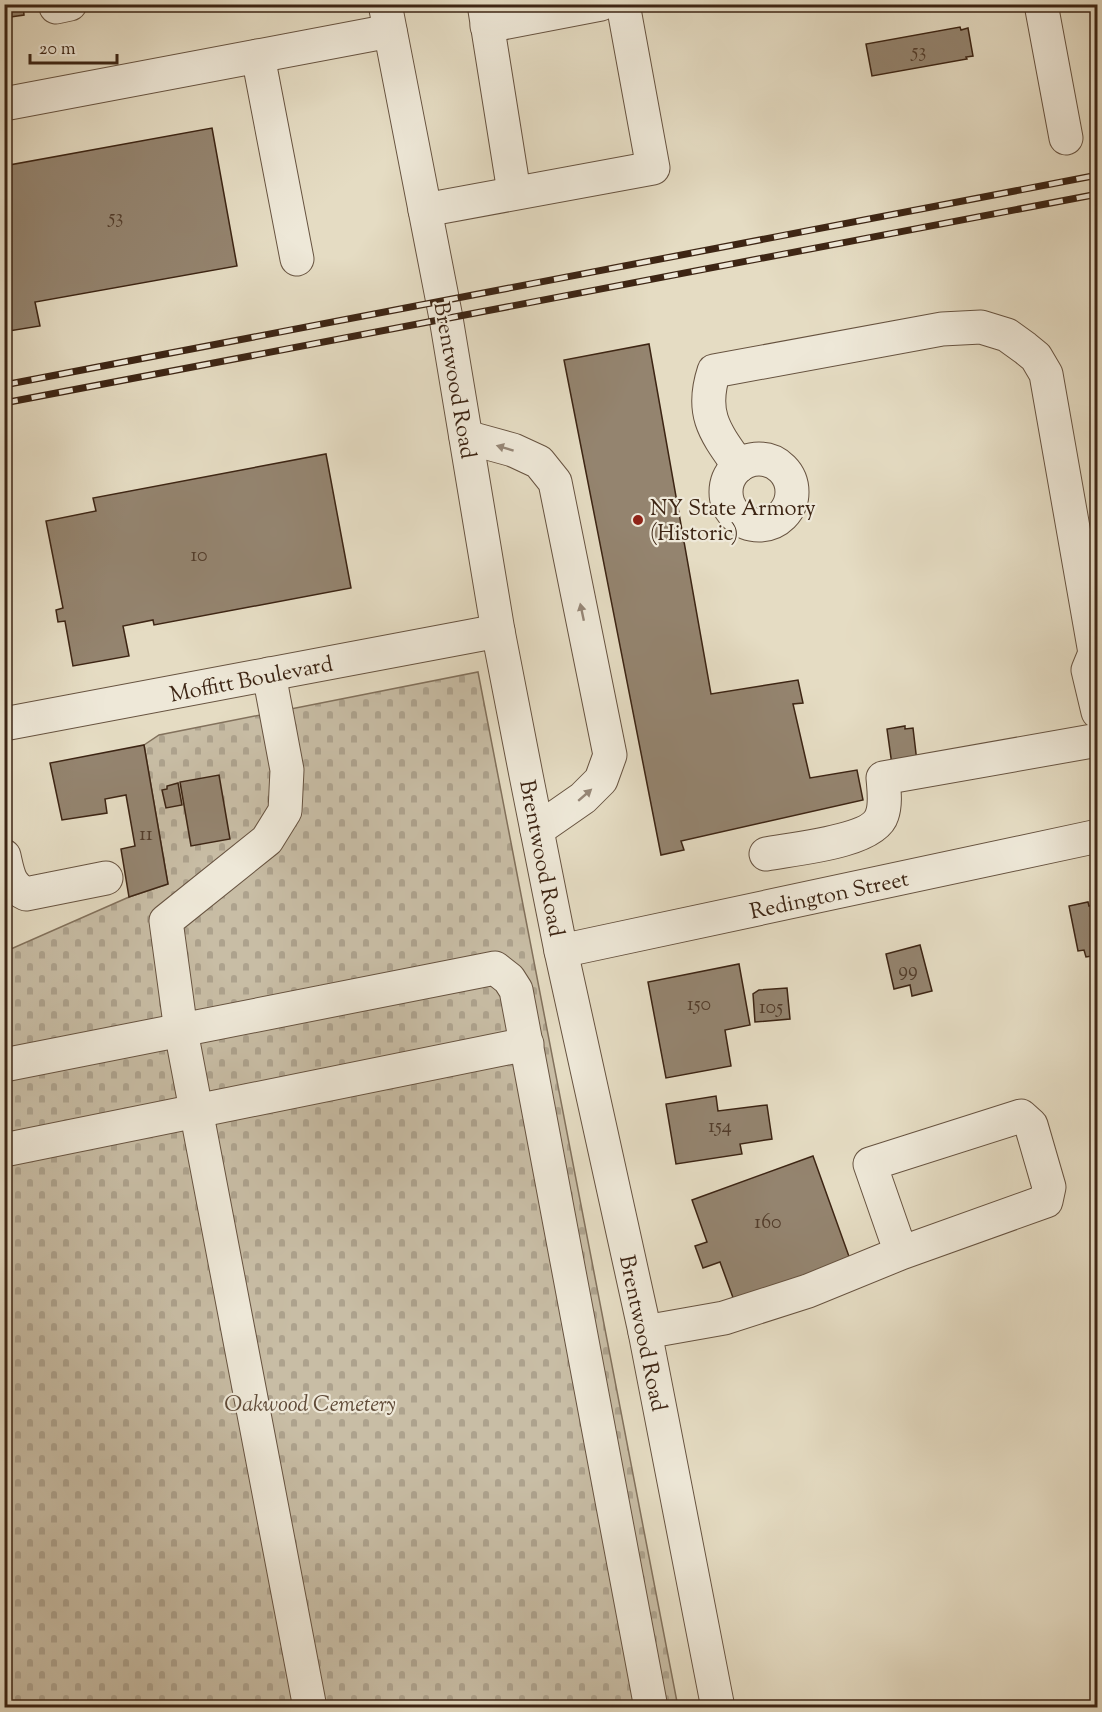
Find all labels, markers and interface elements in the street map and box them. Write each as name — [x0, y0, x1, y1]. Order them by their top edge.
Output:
scale bar — [30, 27, 117, 65]
text: 20 m — [39, 37, 76, 63]
house number: 53 — [911, 38, 926, 67]
house number: 53 — [108, 204, 123, 233]
street label: Brentwood Road — [423, 299, 483, 462]
one-way arrow — [496, 443, 514, 452]
place label: NY State Armory (Historic) — [650, 494, 816, 551]
marker: NY State Armory (Historic) — [631, 513, 645, 527]
house number: 10 — [190, 542, 208, 571]
one-way arrow — [577, 602, 586, 621]
street label: Moffitt Boulevard — [167, 649, 336, 712]
street label: Brentwood Road — [509, 777, 571, 940]
one-way arrow — [577, 789, 593, 802]
house number: 11 — [139, 821, 153, 850]
street label: Redington Street — [747, 864, 912, 929]
house number: 99 — [898, 957, 918, 986]
house number: 150 — [687, 991, 711, 1020]
house number: 105 — [759, 994, 783, 1023]
house number: 154 — [708, 1113, 732, 1142]
house number: 160 — [754, 1209, 782, 1238]
street label: Brentwood Road — [609, 1252, 673, 1415]
park label: Oakwood Cemetery — [224, 1390, 396, 1422]

